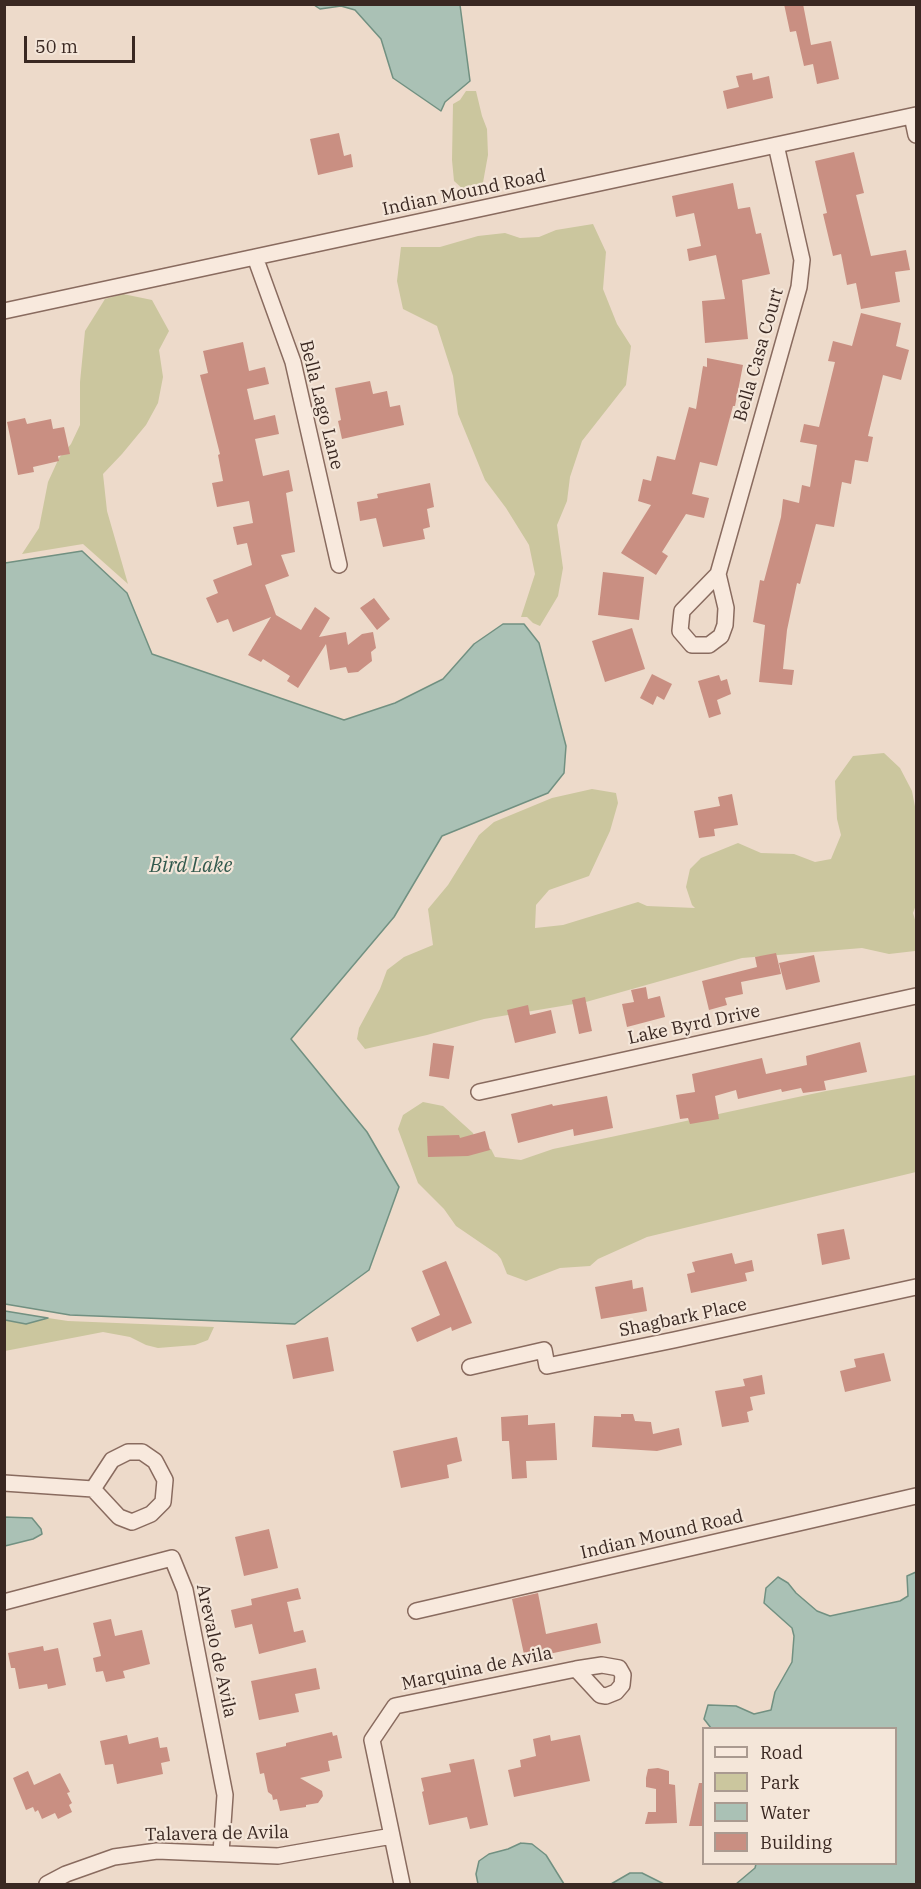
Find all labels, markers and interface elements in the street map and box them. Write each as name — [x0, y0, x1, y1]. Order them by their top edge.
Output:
scale bar — [27, 24, 138, 62]
text: 50 m — [35, 35, 78, 58]
street label: Indian Mound Road — [380, 165, 548, 221]
street label: Bella Casa Court — [730, 286, 788, 424]
street label: Bella Lago Lane — [294, 338, 348, 472]
water label: Bird Lake — [150, 854, 232, 878]
street label: Lake Byrd Drive — [626, 1000, 762, 1050]
street label: Shagbark Place — [617, 1294, 749, 1342]
street label: Indian Mound Road — [579, 1506, 745, 1564]
street label: Arevalo de Avila — [191, 1582, 241, 1720]
street label: Marquina de Avila — [400, 1642, 554, 1696]
legend — [702, 1727, 897, 1865]
text: Road — [760, 1741, 803, 1764]
text: Park — [760, 1771, 799, 1794]
text: Water — [760, 1801, 810, 1824]
street label: Talavera de Avila — [145, 1822, 289, 1846]
text: Building — [760, 1831, 832, 1854]

